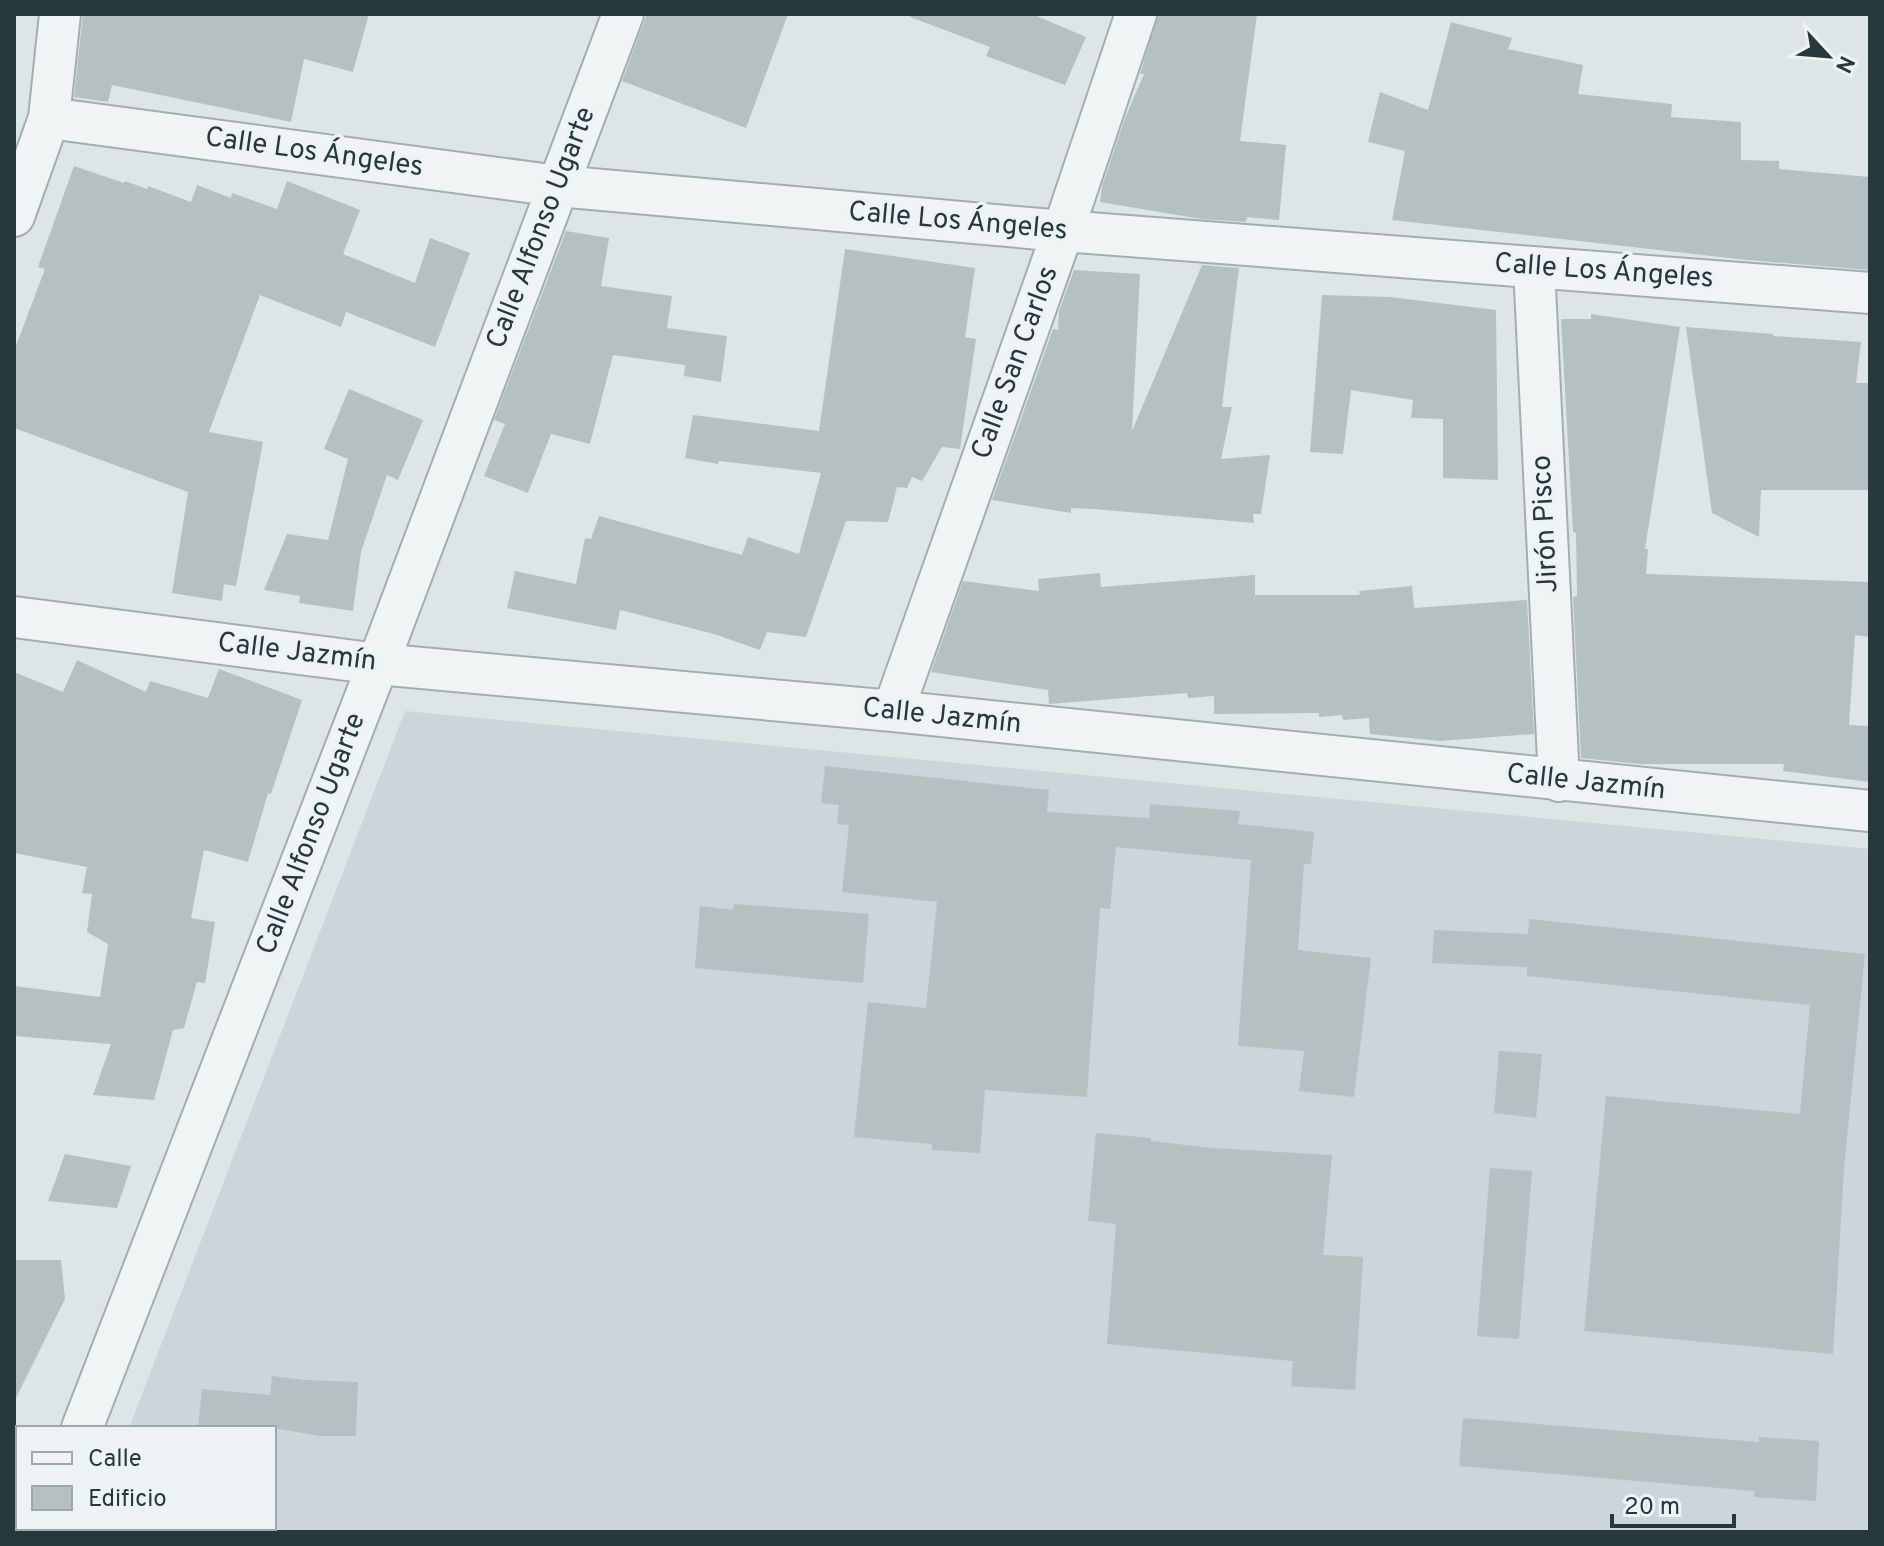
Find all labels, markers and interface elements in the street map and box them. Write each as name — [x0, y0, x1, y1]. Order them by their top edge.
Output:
north arrow — [1788, 16, 1868, 96]
text: N — [1828, 51, 1859, 77]
street label: Calle Alfonso Ugarte — [479, 102, 605, 354]
street label: Calle Los Ángeles — [203, 118, 426, 186]
street label: Calle Los Ángeles — [847, 192, 1069, 250]
street label: Calle Los Ángeles — [1493, 244, 1715, 298]
street label: Calle San Carlos — [964, 261, 1068, 465]
street label: Jirón Pisco — [1524, 454, 1568, 594]
street label: Calle Jazmín — [215, 625, 379, 681]
street label: Calle Jazmín — [861, 691, 1023, 743]
street label: Calle Alfonso Ugarte — [249, 708, 375, 960]
street label: Calle Jazmín — [1505, 757, 1667, 809]
legend — [16, 1426, 276, 1530]
text: Calle — [88, 1445, 142, 1475]
scale bar — [1612, 1478, 1734, 1528]
text: Edificio — [88, 1485, 167, 1515]
text: 20 m — [1624, 1493, 1680, 1523]

